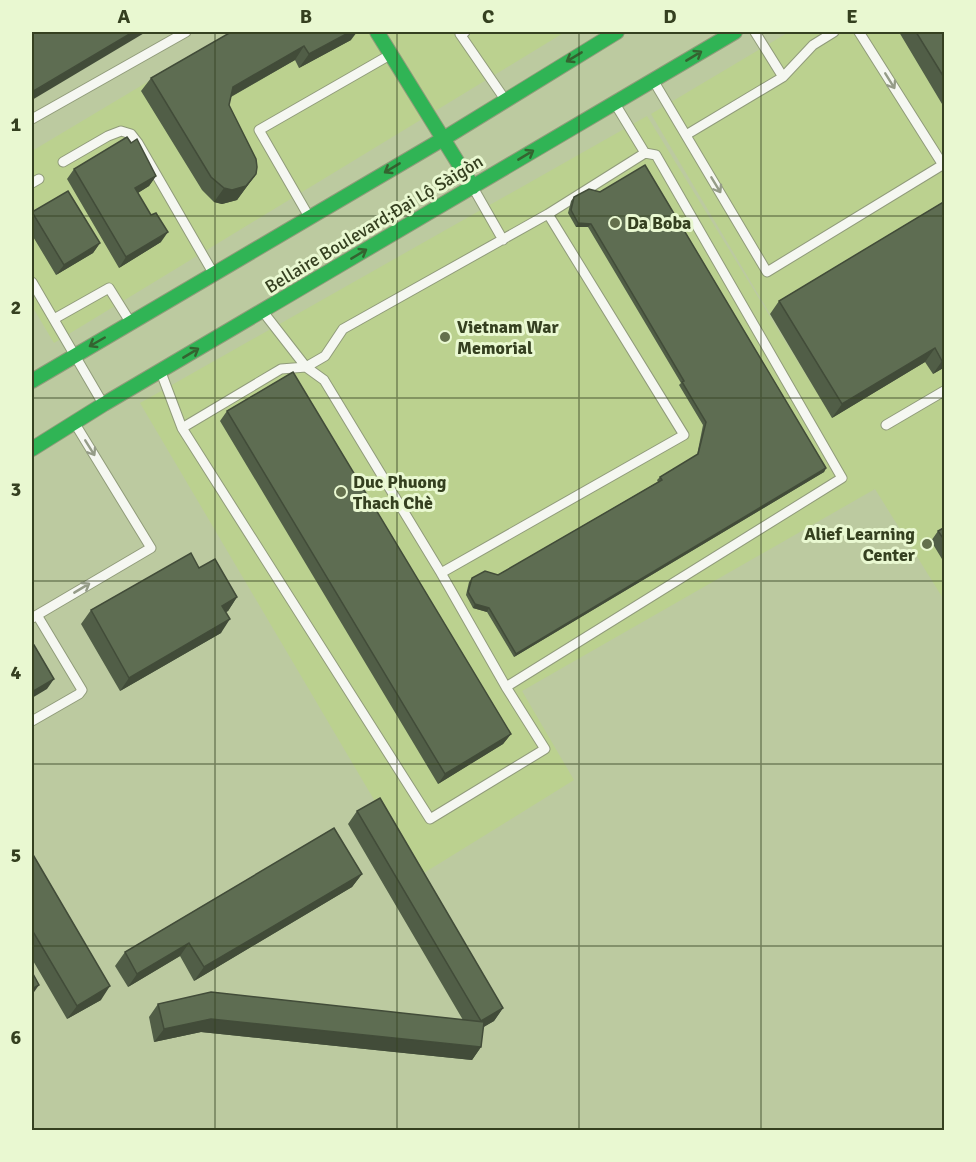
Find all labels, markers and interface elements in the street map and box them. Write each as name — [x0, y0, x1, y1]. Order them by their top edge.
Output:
text: A — [118, 4, 131, 29]
text: B — [300, 4, 312, 29]
text: C — [482, 4, 494, 29]
text: D — [663, 4, 677, 29]
text: E — [846, 4, 858, 29]
one-way arrow — [685, 49, 702, 61]
one-way arrow — [566, 52, 583, 64]
one-way arrow — [885, 72, 897, 89]
text: 1 — [11, 112, 22, 137]
one-way arrow — [517, 148, 534, 160]
street label: Bellaire Boulevard;Đại Lộ Sàigòn — [261, 150, 487, 298]
one-way arrow — [384, 163, 401, 175]
one-way arrow — [710, 176, 722, 193]
place label: Da Boba — [627, 212, 691, 234]
marker: Da Boba — [608, 216, 622, 230]
one-way arrow — [349, 248, 367, 259]
text: 2 — [11, 295, 21, 320]
place label: Vietnam War Memorial — [457, 316, 559, 359]
marker: Vietnam War Memorial — [438, 330, 452, 344]
one-way arrow — [89, 336, 106, 348]
one-way arrow — [182, 347, 199, 359]
one-way arrow — [84, 439, 96, 456]
place label: Duc Phuong Thach Chè — [353, 471, 447, 514]
text: 3 — [11, 477, 21, 502]
marker: Duc Phuong Thach Chè — [334, 485, 348, 499]
place label: Alief Learning Center — [804, 523, 916, 566]
marker: Alief Learning Center — [920, 537, 934, 551]
one-way arrow — [73, 582, 90, 594]
text: 4 — [11, 660, 22, 685]
text: 5 — [11, 843, 21, 868]
text: 6 — [11, 1025, 22, 1050]

